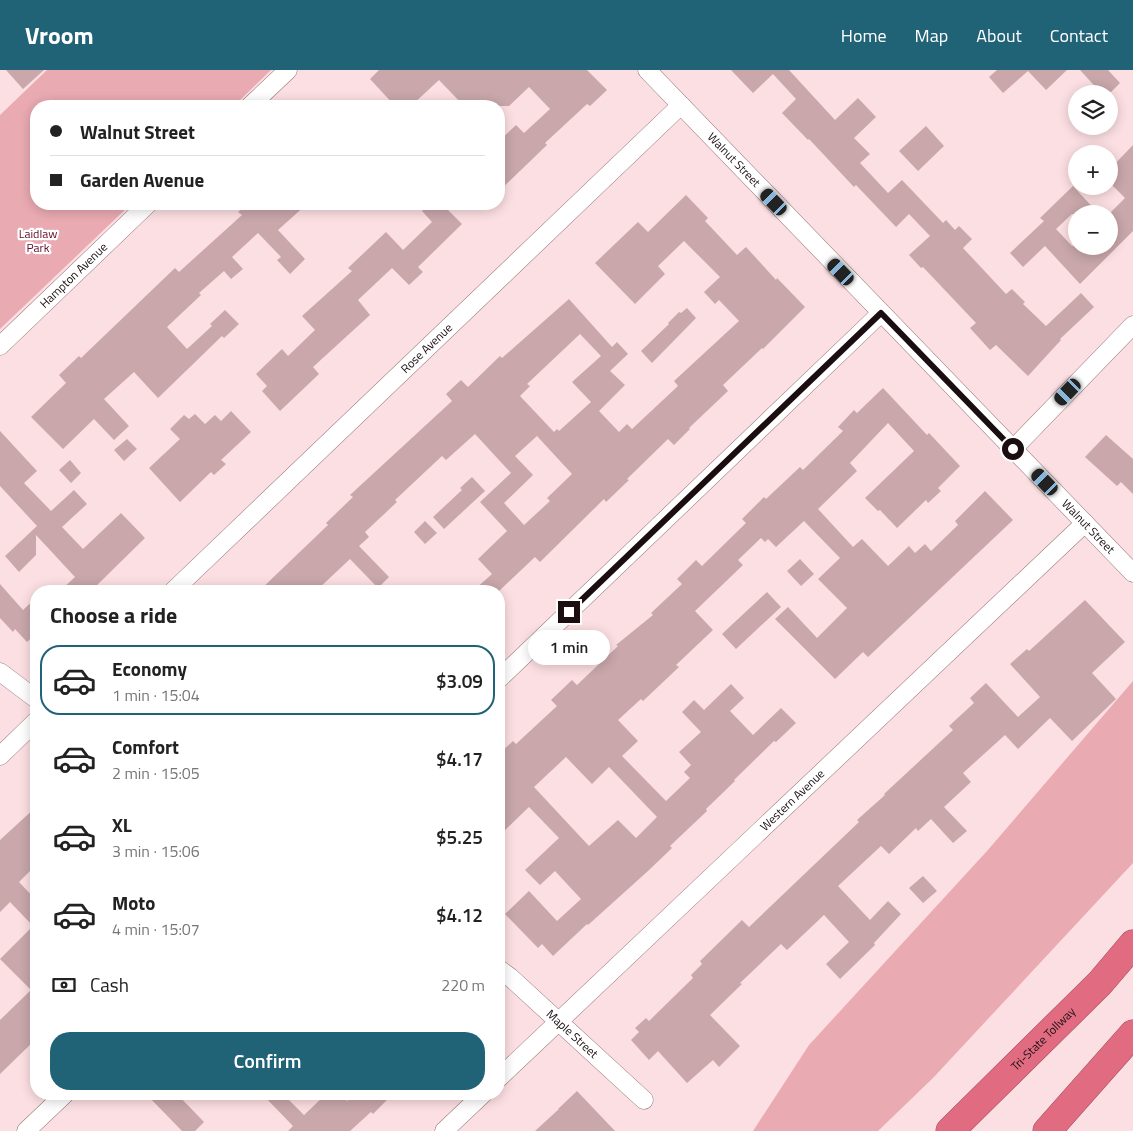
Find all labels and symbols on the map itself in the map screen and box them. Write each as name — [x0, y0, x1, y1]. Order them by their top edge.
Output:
street label: Walnut Street — [703, 128, 766, 192]
car — [758, 186, 789, 218]
park label: Laidlaw Park — [19, 224, 57, 257]
street label: Hampton Avenue — [35, 238, 111, 312]
car — [825, 256, 856, 288]
street label: Rose Avenue — [396, 318, 457, 378]
car — [1052, 376, 1083, 408]
route start — [1002, 438, 1024, 460]
car — [1029, 466, 1060, 498]
street label: Walnut Street — [1057, 495, 1120, 559]
route end — [558, 601, 580, 623]
callout: 1 min — [528, 630, 610, 664]
street label: Western Avenue — [755, 764, 829, 835]
street label: Tri-State Tollway — [1006, 1002, 1080, 1075]
street label: Maple Street — [542, 1005, 603, 1063]

